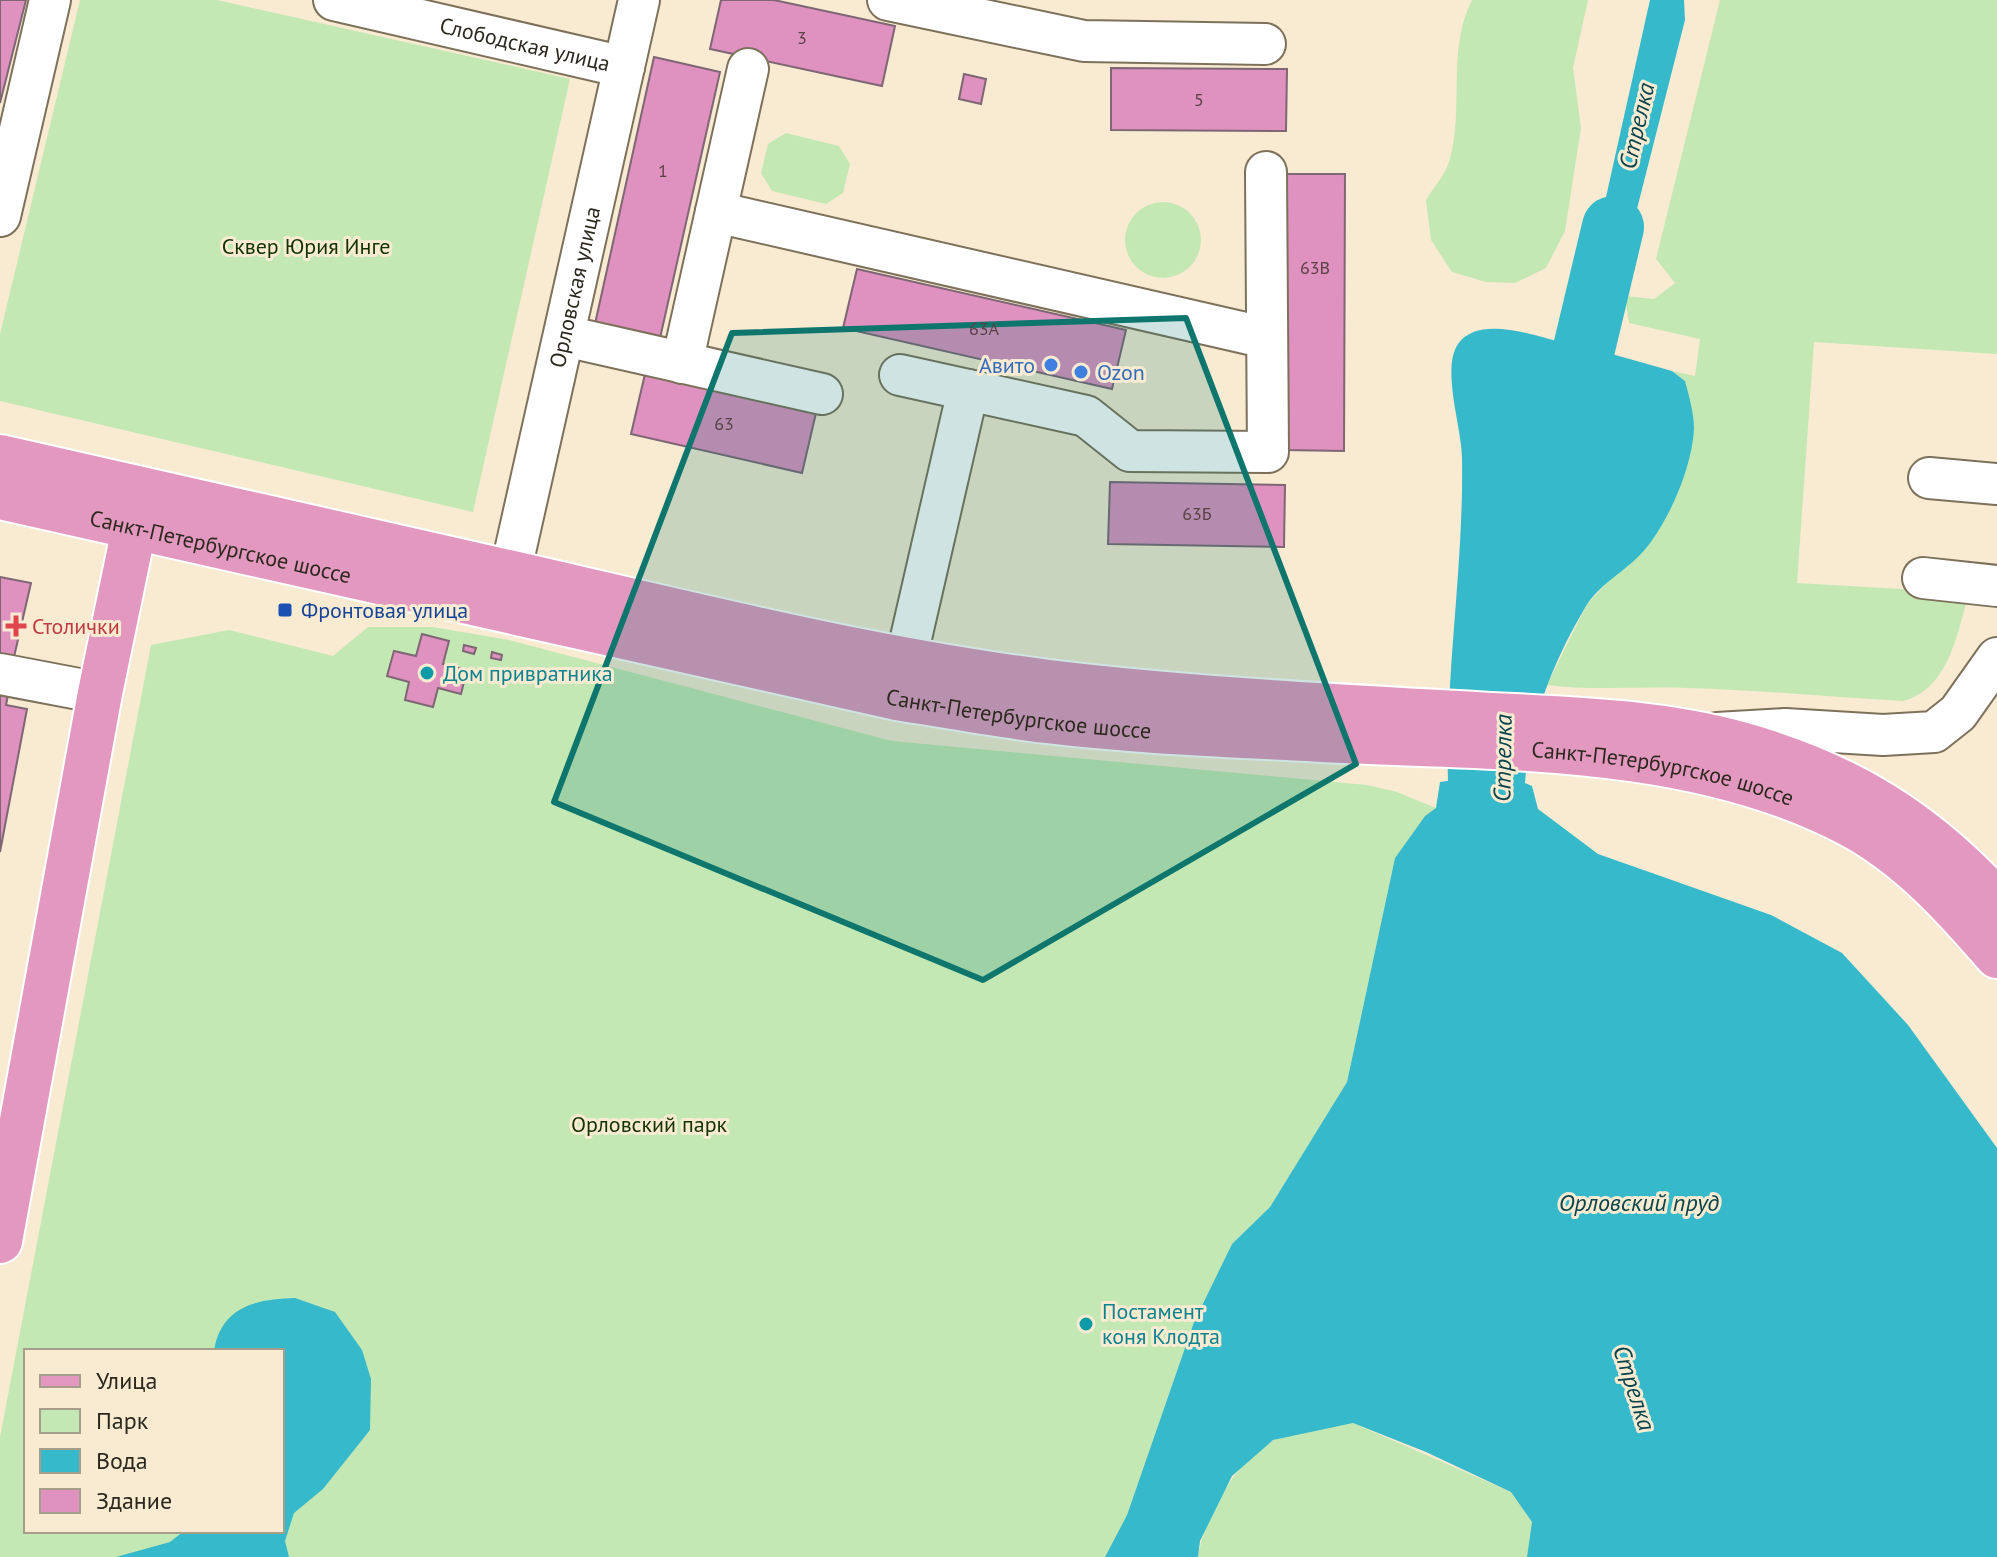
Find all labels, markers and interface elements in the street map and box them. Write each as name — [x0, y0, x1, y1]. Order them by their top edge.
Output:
street label: Слободская улица — [437, 11, 613, 77]
house number: 3 — [797, 26, 807, 49]
water label: Стрелка — [1612, 79, 1662, 172]
house number: 5 — [1194, 88, 1204, 111]
house number: 1 — [658, 159, 668, 182]
street label: Орловская улица — [543, 204, 606, 370]
park label: Сквер Юрия Инге — [222, 232, 390, 260]
house number: 63В — [1300, 256, 1330, 279]
house number: 63А — [969, 317, 1000, 340]
place label: Авито — [979, 351, 1035, 379]
marker: Авито — [1042, 356, 1060, 374]
place label: Ozon — [1097, 358, 1145, 386]
marker: Ozon — [1072, 363, 1090, 381]
house number: 63 — [714, 412, 734, 435]
house number: 63Б — [1182, 502, 1212, 525]
street label: Санкт-Петербургское шоссе — [87, 504, 354, 589]
place label: Фронтовая улица — [301, 596, 468, 624]
marker: Фронтовая улица — [276, 601, 294, 619]
place label: Столички — [32, 612, 120, 640]
marker: Столички — [7, 617, 25, 635]
place label: Дом привратника — [443, 659, 613, 687]
marker: Дом привратника — [418, 664, 436, 682]
street label: Санкт-Петербургское шоссе — [883, 682, 1152, 745]
water label: Стрелка — [1486, 714, 1519, 802]
street label: Санкт-Петербургское шоссе — [1531, 735, 1798, 812]
park label: Орловский парк — [571, 1110, 728, 1138]
water label: Орловский пруд — [1559, 1187, 1719, 1218]
place label: Постамент коня Клодта — [1102, 1297, 1220, 1350]
marker: Постамент коня Клодта — [1077, 1315, 1095, 1333]
water label: Стрелка — [1606, 1341, 1663, 1435]
legend — [24, 1349, 284, 1533]
text: Улица — [96, 1365, 157, 1396]
text: Парк — [96, 1405, 149, 1436]
text: Вода — [96, 1445, 148, 1476]
text: Здание — [96, 1485, 172, 1516]

